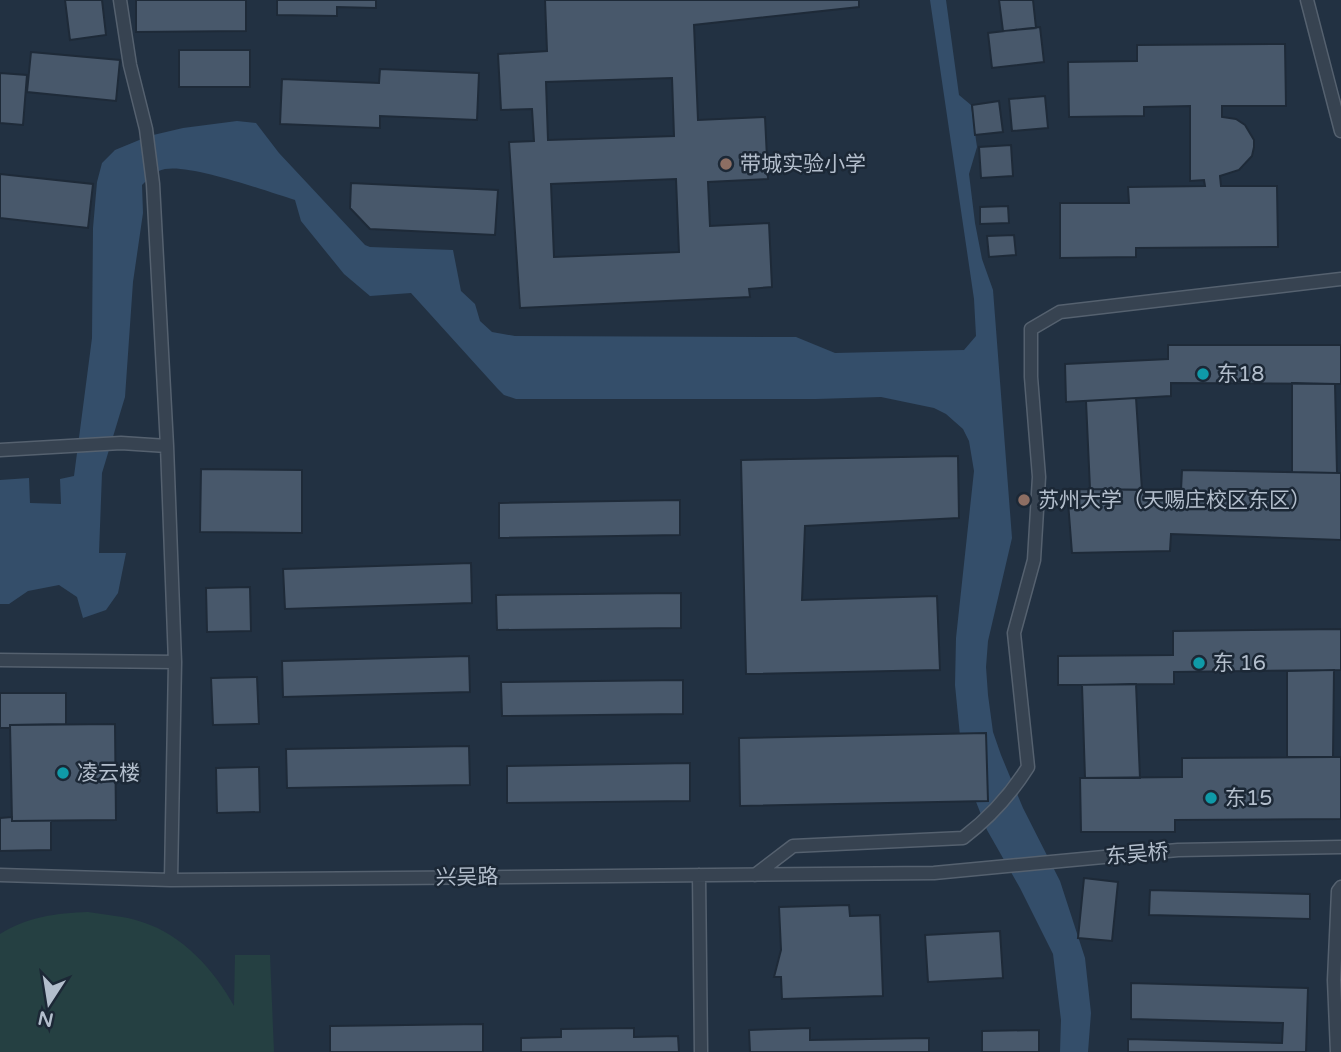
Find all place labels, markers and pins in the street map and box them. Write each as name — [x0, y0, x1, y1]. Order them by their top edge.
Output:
place label: 带城实验小学 — [740, 152, 866, 177]
marker: 带城实验小学 — [718, 156, 734, 172]
place label: 东18 — [1217, 362, 1264, 387]
marker: 东18 — [1195, 366, 1211, 382]
place label: 苏州大学（天赐庄校区东区） — [1038, 488, 1311, 513]
marker: 苏州大学（天赐庄校区东区） — [1016, 492, 1032, 508]
place label: 东 16 — [1213, 651, 1266, 676]
marker: 东 16 — [1191, 655, 1207, 671]
place label: 凌云楼 — [77, 761, 140, 786]
marker: 凌云楼 — [55, 765, 71, 781]
place label: 东15 — [1225, 786, 1272, 811]
marker: 东15 — [1203, 790, 1219, 806]

